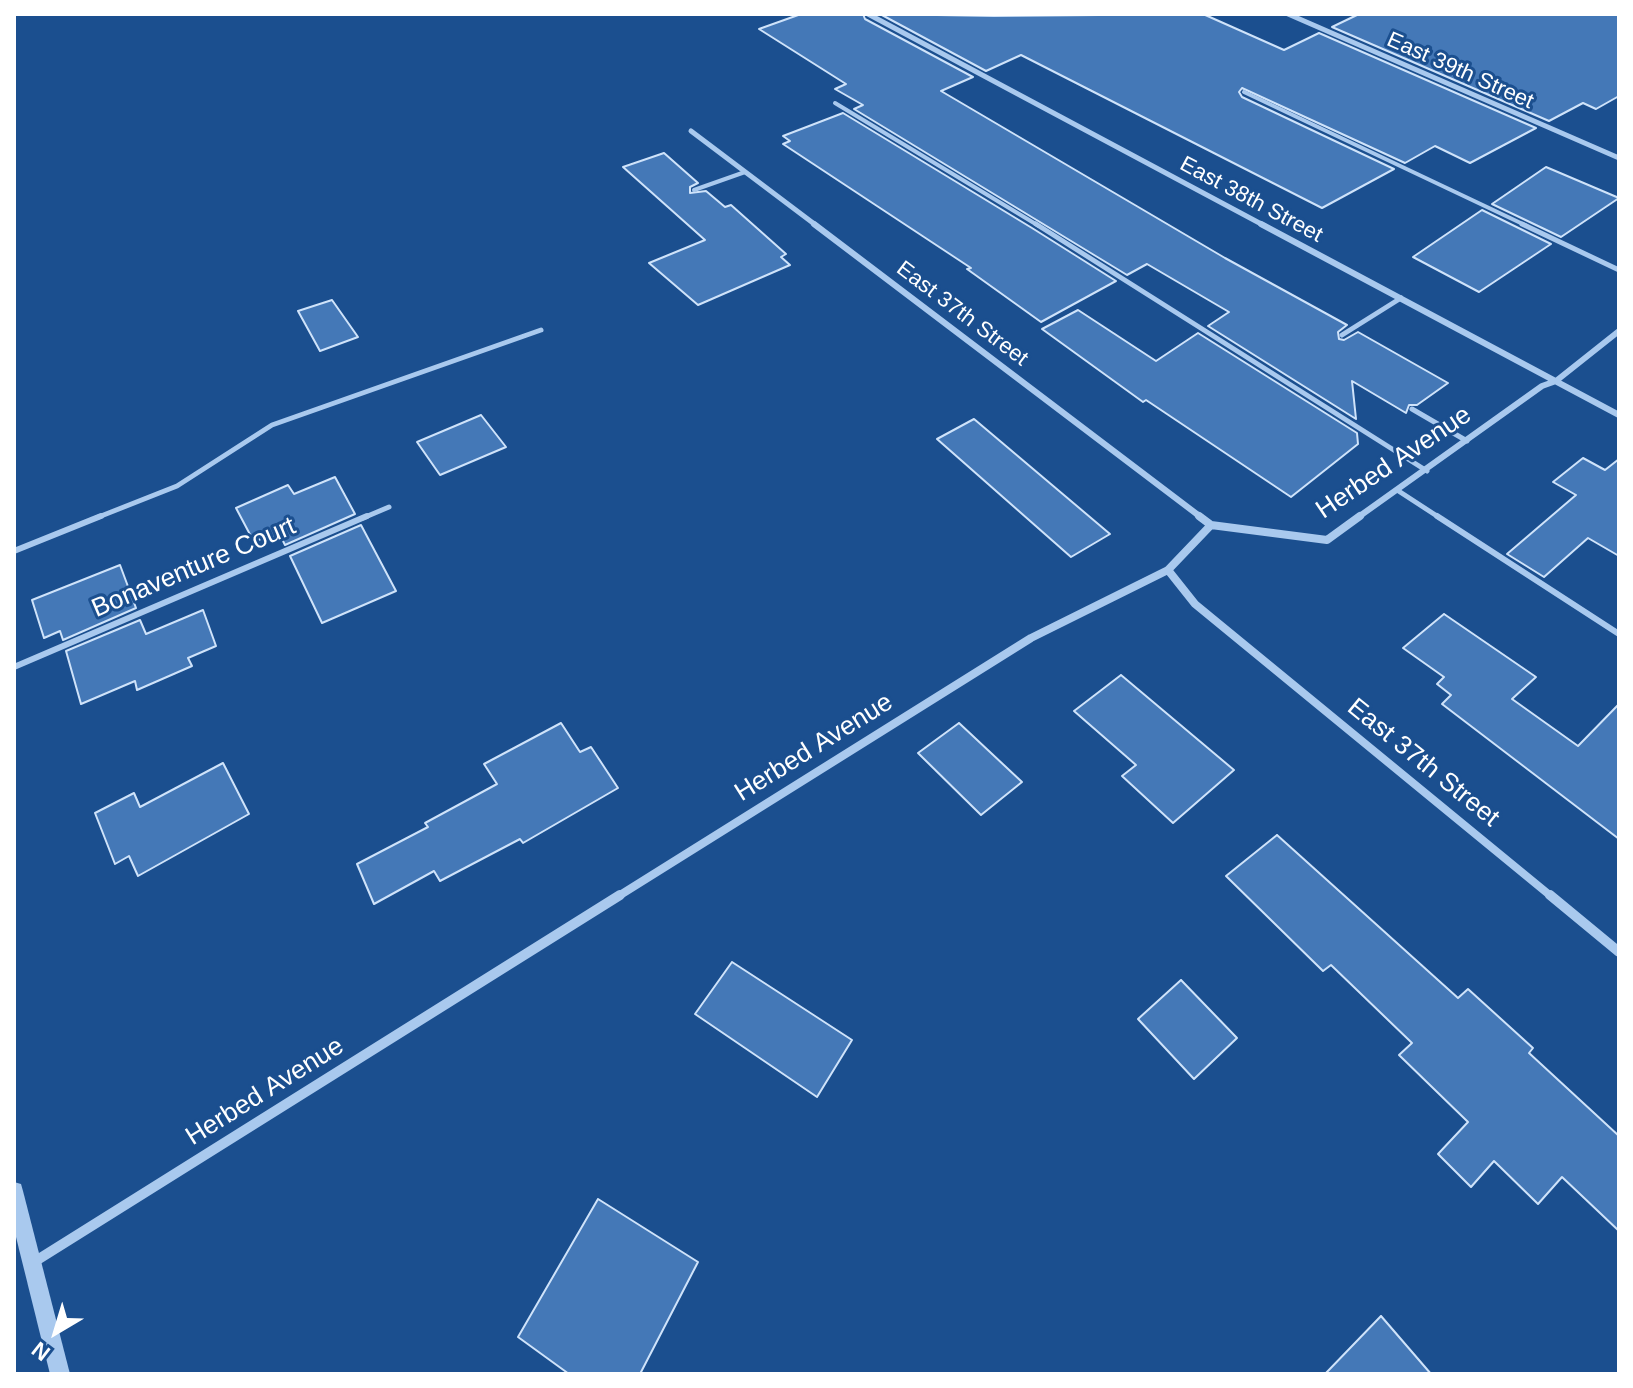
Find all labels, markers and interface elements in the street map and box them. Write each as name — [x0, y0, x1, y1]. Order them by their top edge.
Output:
street label: East 39th Street — [1383, 27, 1537, 115]
street label: East 38th Street — [1175, 151, 1327, 249]
street label: East 37th Street — [891, 256, 1033, 372]
street label: Herbed Avenue — [1311, 400, 1477, 526]
street label: Bonaventure Court — [87, 511, 301, 625]
street label: Herbed Avenue — [729, 687, 899, 809]
street label: East 37th Street — [1341, 692, 1505, 834]
street label: Herbed Avenue — [180, 1031, 350, 1153]
north arrow — [16, 1292, 96, 1372]
text: N — [27, 1337, 55, 1366]

